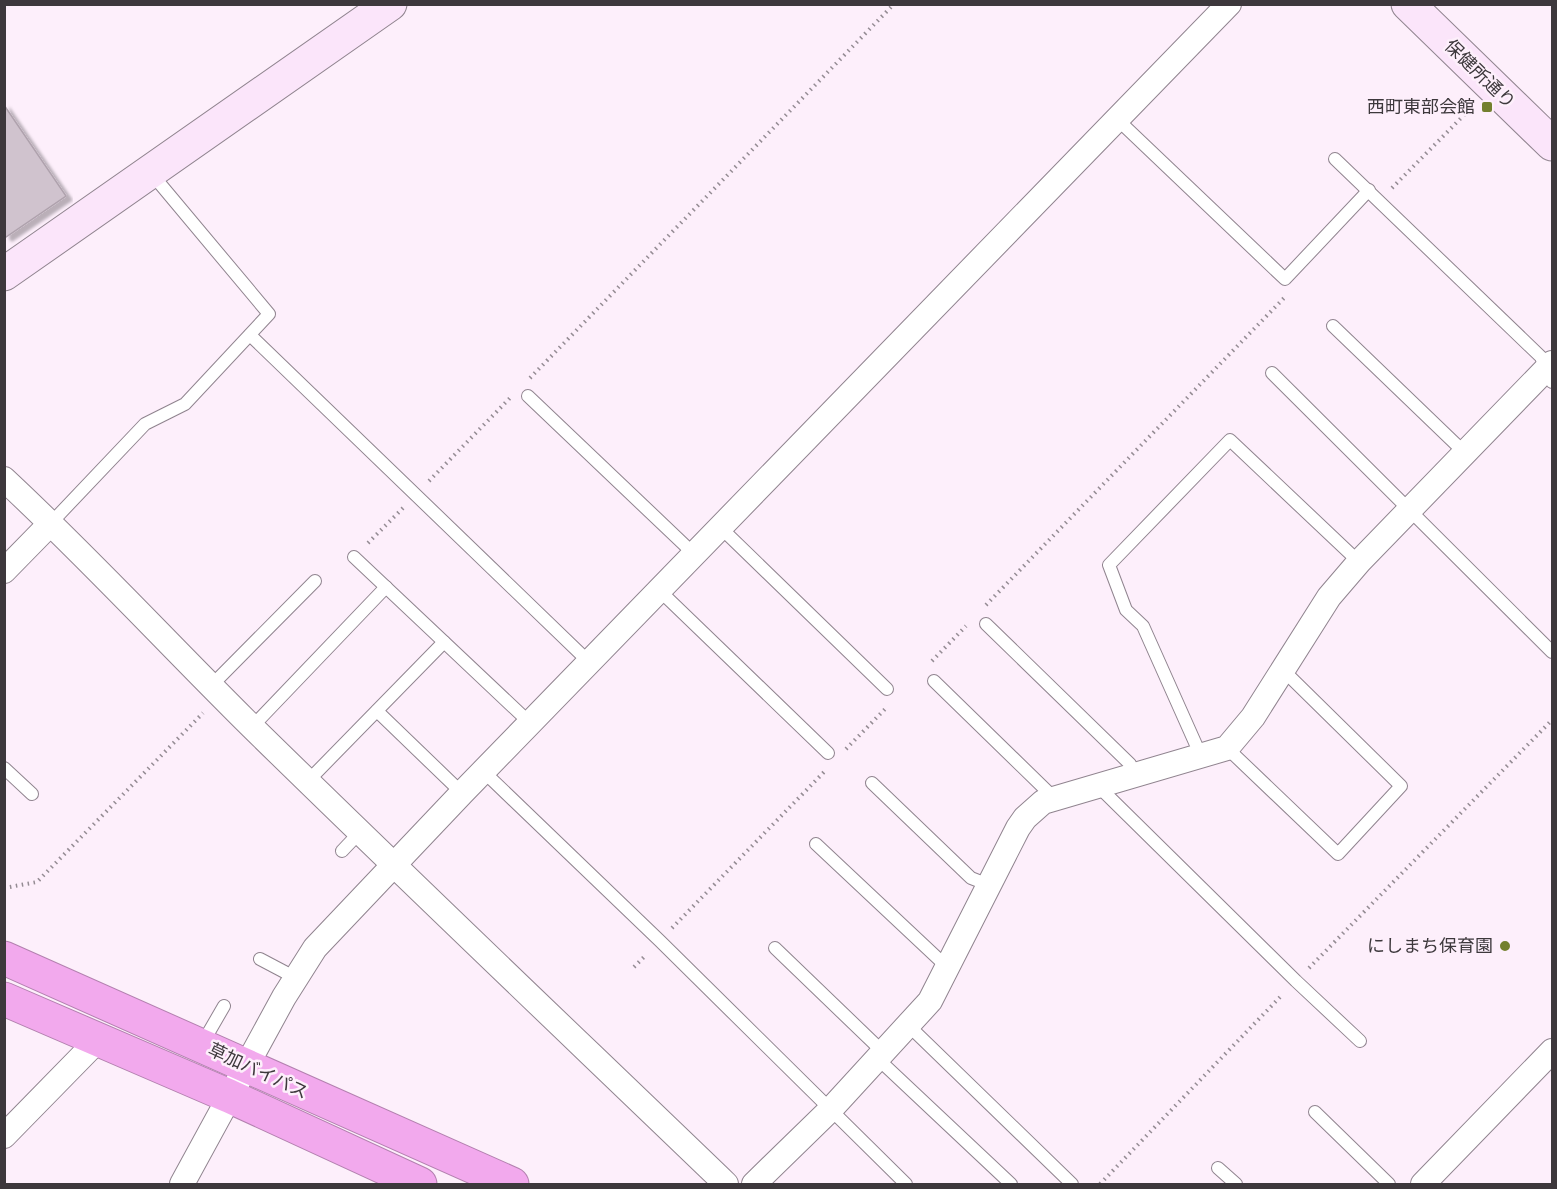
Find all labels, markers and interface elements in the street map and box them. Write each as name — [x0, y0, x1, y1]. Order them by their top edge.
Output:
street label: 保健所通り — [1441, 34, 1521, 112]
place label: 西町東部会館 — [1367, 95, 1475, 117]
marker: 西町東部会館 — [1480, 100, 1494, 114]
place label: にしまち保育園 — [1367, 934, 1493, 956]
marker: にしまち保育園 — [1498, 939, 1512, 953]
street label: 草加バイパス — [205, 1037, 312, 1103]

